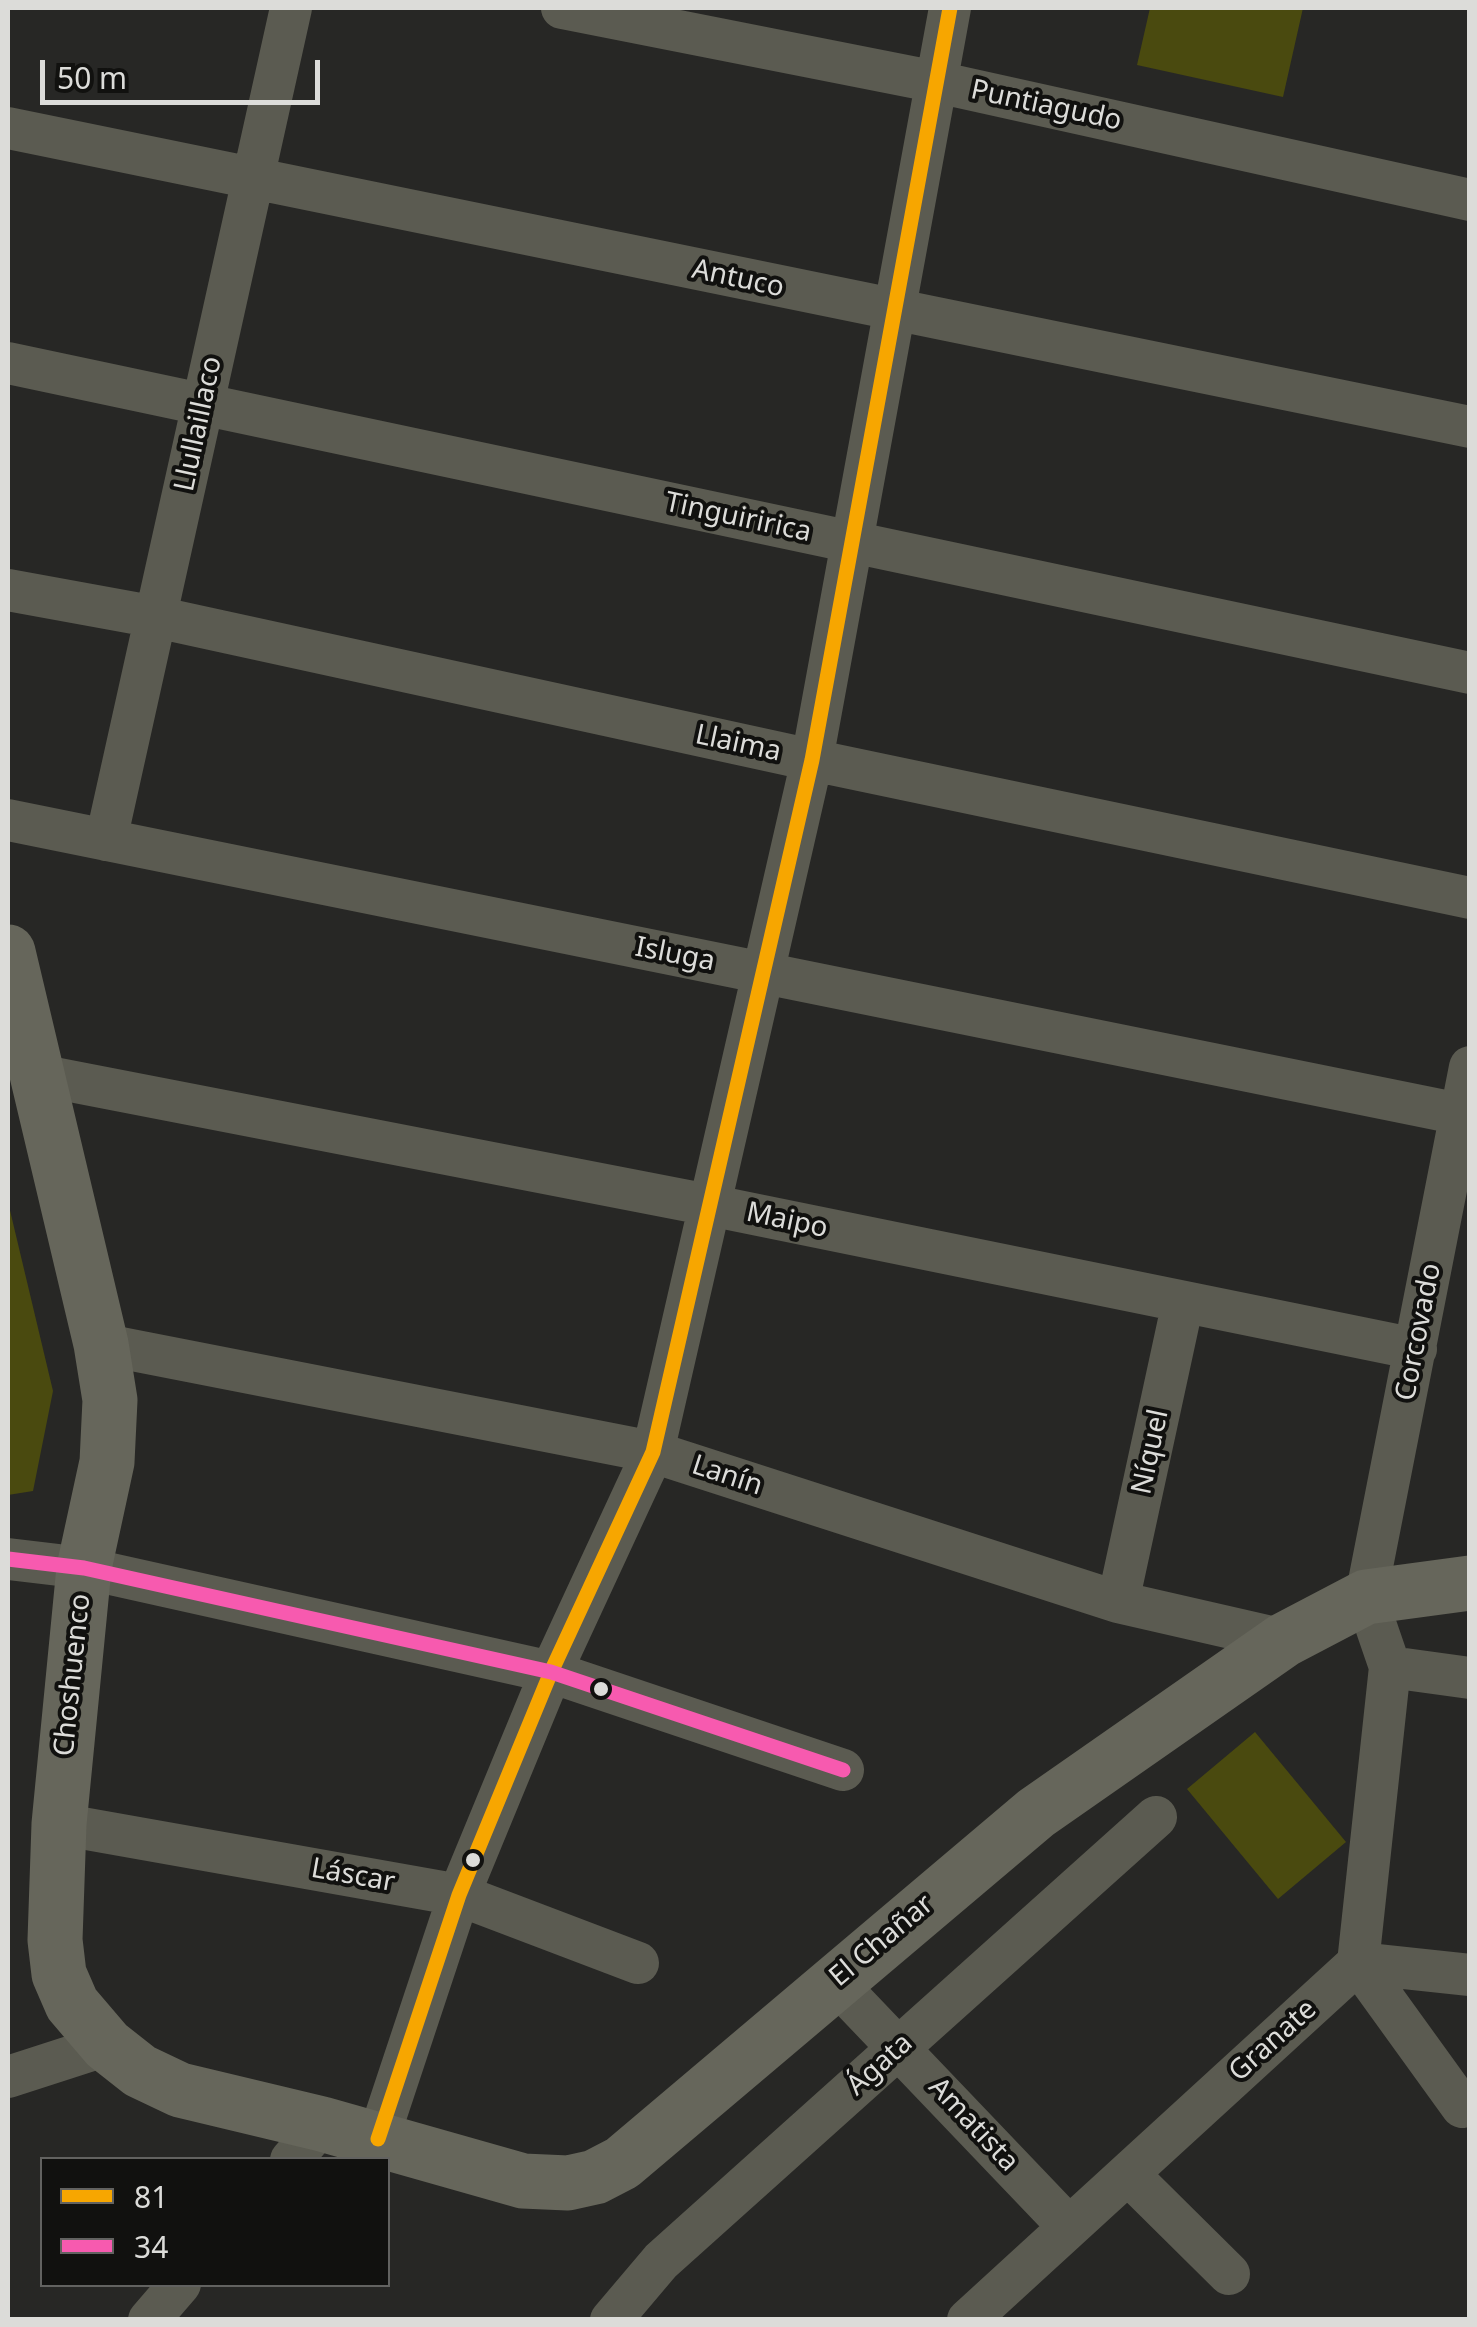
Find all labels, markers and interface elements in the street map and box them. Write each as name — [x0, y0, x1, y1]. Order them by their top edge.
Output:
scale bar — [45, 40, 325, 102]
text: 50 m — [57, 57, 127, 98]
street label: Puntiagudo — [968, 74, 1124, 138]
street label: Antuco — [689, 253, 787, 305]
street label: Llullaillaco — [168, 353, 230, 495]
street label: Tinguiririca — [662, 486, 814, 550]
street label: Llaima — [692, 719, 784, 769]
street label: Isluga — [632, 931, 718, 979]
street label: Maipo — [743, 1196, 831, 1246]
street label: Corcovado — [1389, 1260, 1449, 1404]
street label: Níquel — [1126, 1406, 1176, 1498]
street label: Lanín — [687, 1449, 767, 1503]
street label: Choshuenco — [48, 1592, 98, 1758]
unlabelled marker — [591, 1679, 611, 1699]
unlabelled marker — [463, 1850, 483, 1870]
street label: Láscar — [308, 1852, 398, 1900]
street label: El Chañar — [823, 1888, 941, 1994]
street label: Granate — [1222, 1993, 1324, 2089]
street label: Ágata — [840, 2027, 920, 2103]
street label: Amatista — [921, 2071, 1025, 2179]
legend — [40, 2157, 390, 2287]
text: 81 — [134, 2176, 168, 2217]
text: 34 — [134, 2226, 168, 2267]

